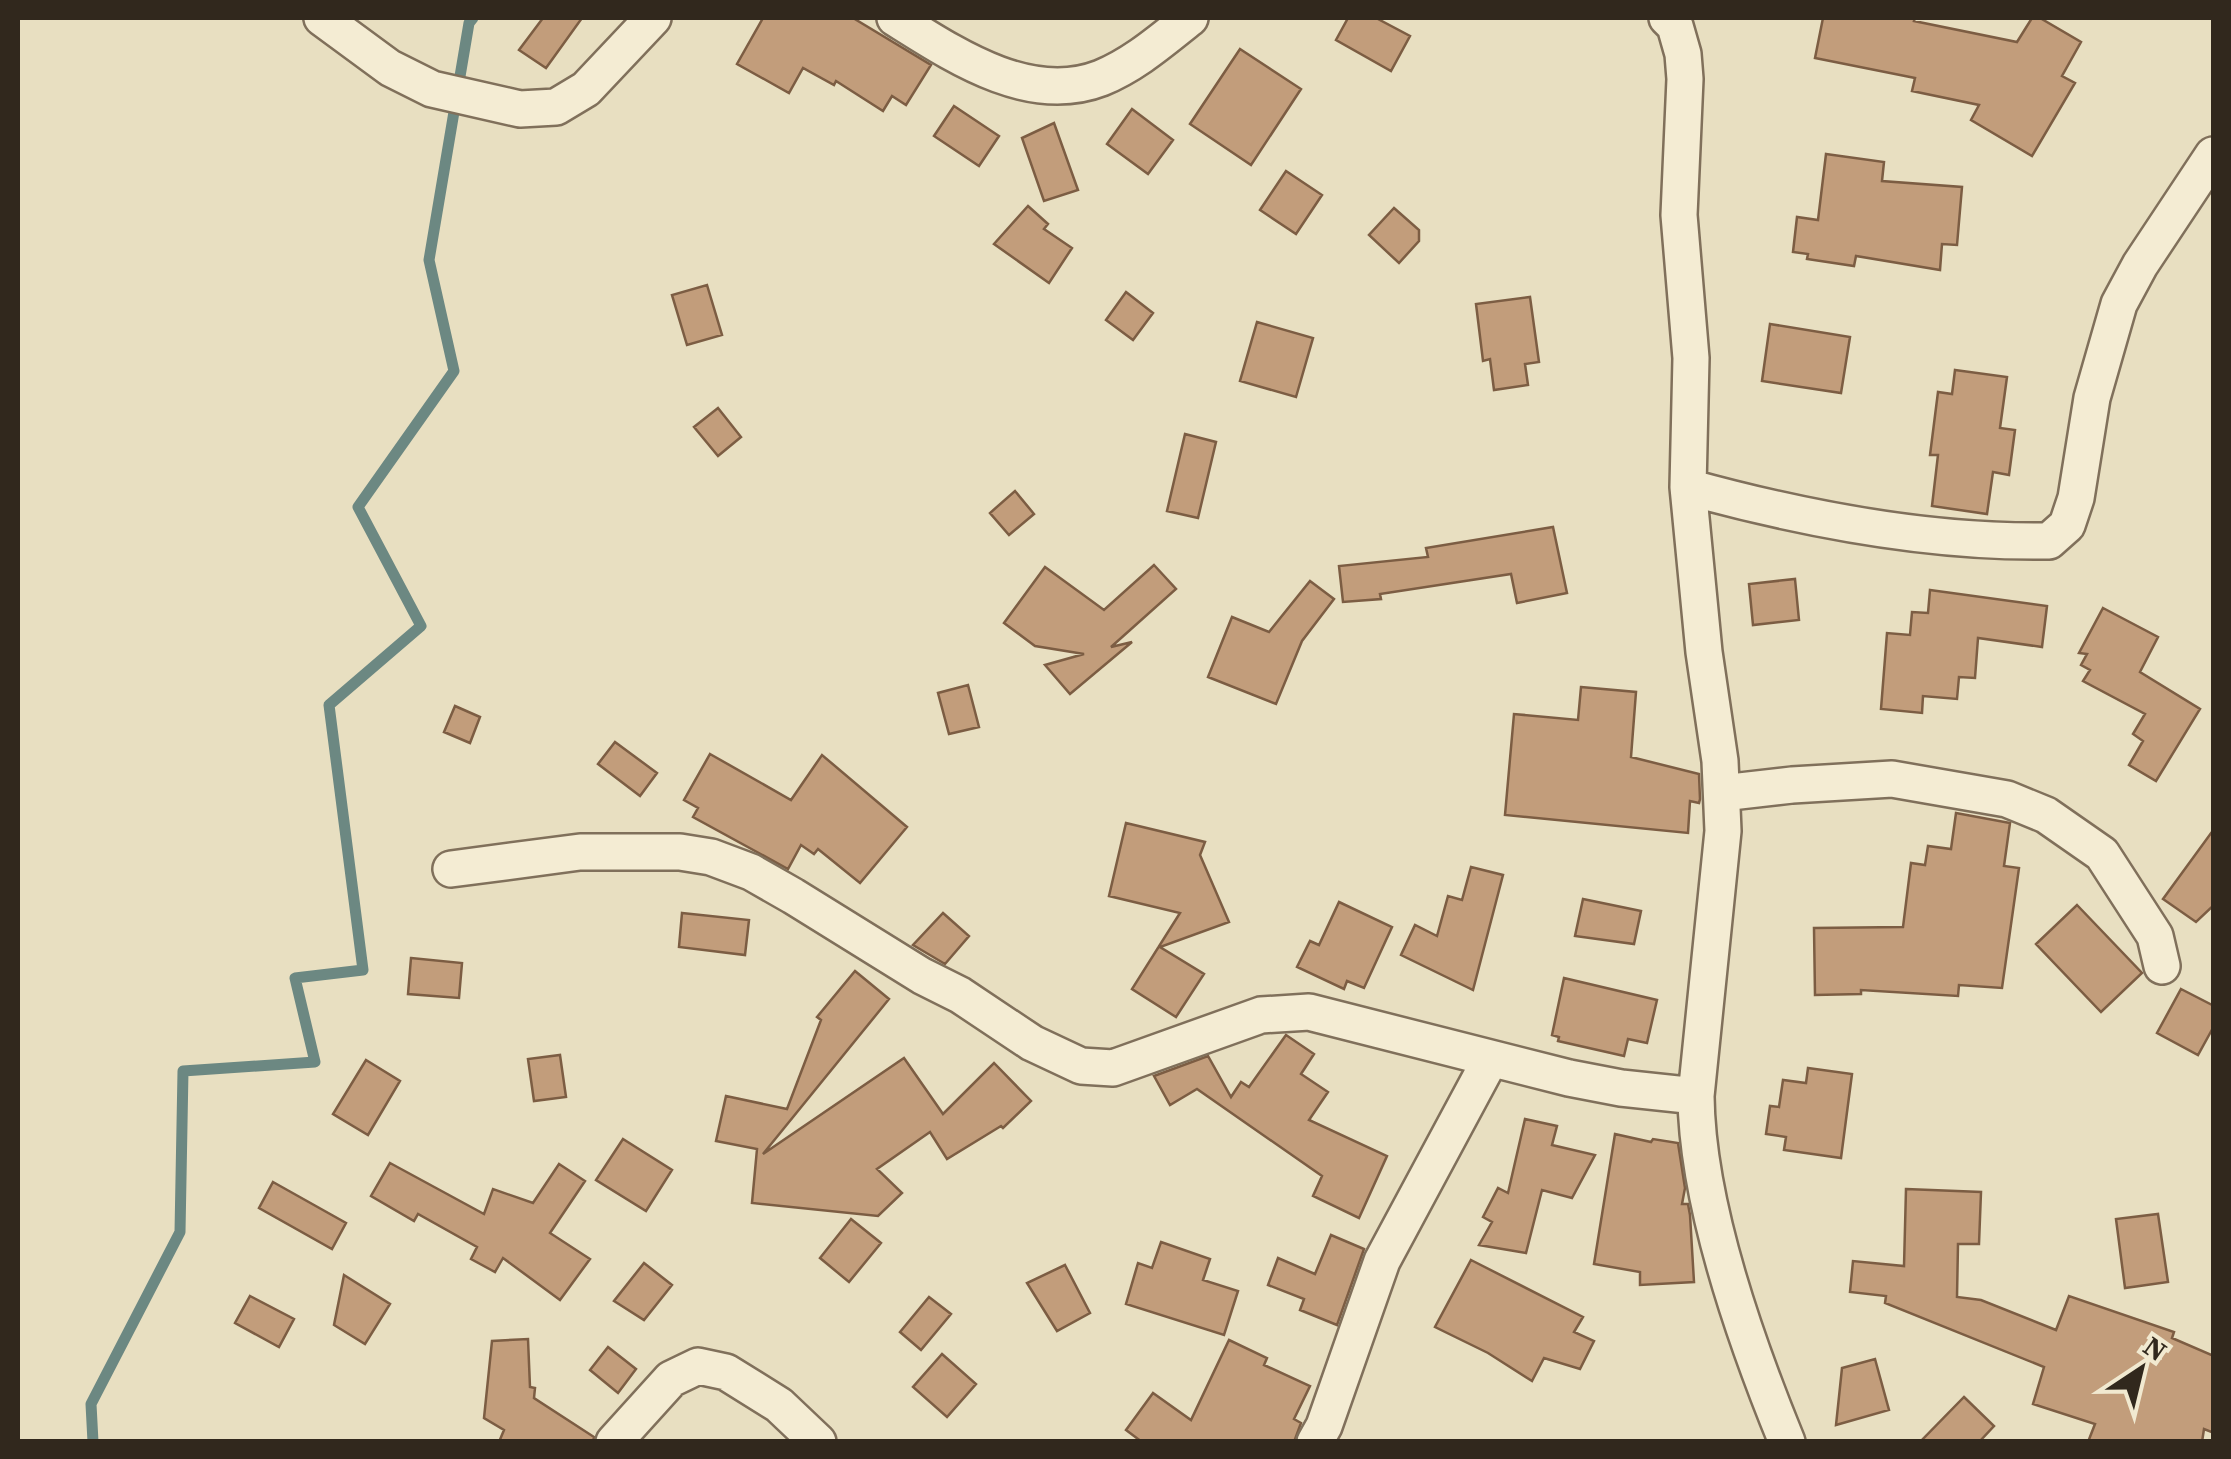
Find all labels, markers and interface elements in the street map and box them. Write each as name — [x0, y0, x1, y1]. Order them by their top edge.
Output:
north arrow — [2091, 1319, 2191, 1419]
text: N — [2136, 1327, 2175, 1370]

